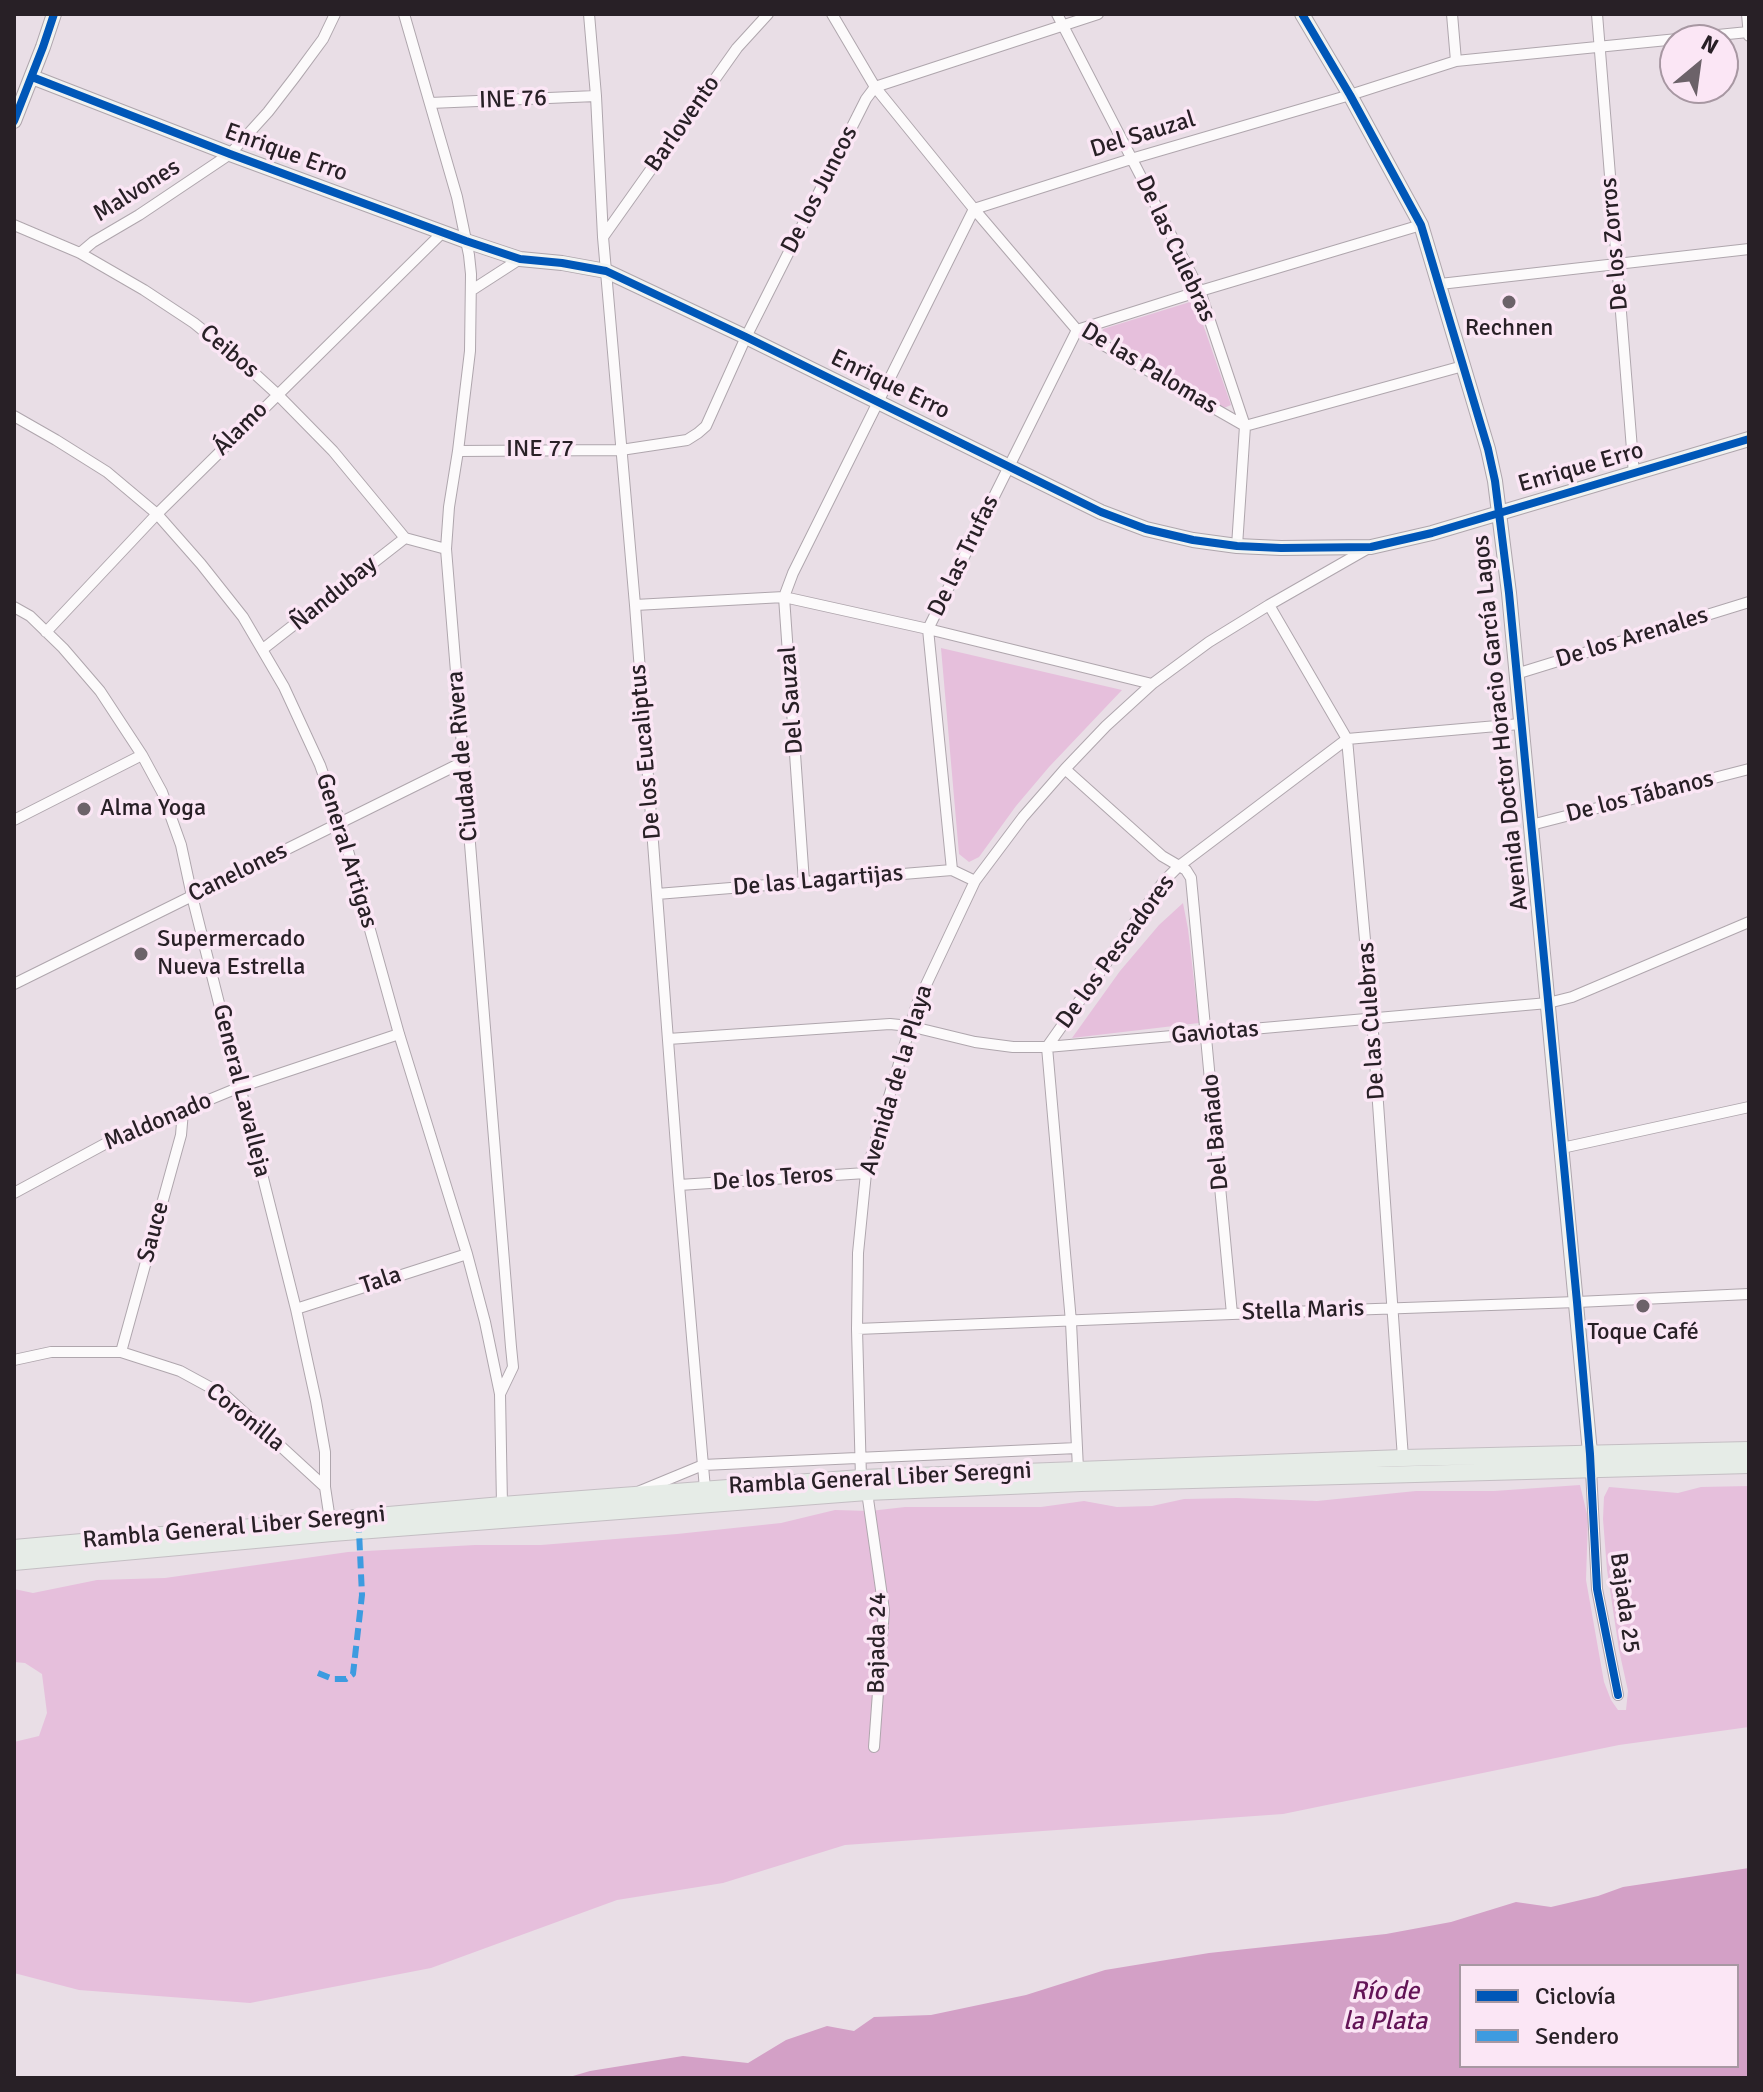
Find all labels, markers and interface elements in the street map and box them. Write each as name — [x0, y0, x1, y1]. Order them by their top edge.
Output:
north arrow — [1659, 24, 1739, 104]
text: N — [1697, 29, 1723, 60]
street label: Barlovento — [639, 70, 727, 178]
street label: INE 76 — [478, 84, 548, 116]
street label: Del Sauzal — [1087, 105, 1199, 165]
street label: Enrique Erro — [221, 117, 351, 189]
street label: De los Juncos — [776, 122, 864, 258]
street label: Malvones — [88, 153, 186, 229]
street label: De las Culebras — [1129, 171, 1221, 327]
street label: De los Zorros — [1595, 176, 1635, 312]
marker: Rechnen — [1500, 293, 1518, 311]
place label: Rechnen — [1465, 315, 1553, 343]
street label: De las Palomas — [1075, 317, 1223, 421]
street label: Ceibos — [194, 319, 264, 385]
street label: Enrique Erro — [826, 344, 954, 426]
street label: Álamo — [208, 396, 274, 462]
street label: INE 77 — [506, 436, 574, 464]
street label: Enrique Erro — [1515, 436, 1647, 500]
street label: De las Trufas — [922, 491, 1006, 621]
street label: Avenida Doctor Horacio García Lagos — [1467, 534, 1535, 912]
street label: Ñandubay — [285, 550, 383, 638]
street label: De los Arenales — [1552, 601, 1712, 675]
street label: Del Sauzal — [774, 645, 810, 755]
street label: De los Eucaliptus — [624, 663, 668, 841]
street label: Ciudad de Rivera — [441, 670, 485, 842]
street label: De los Tábanos — [1563, 765, 1717, 829]
street label: General Artigas — [309, 770, 383, 932]
place label: Alma Yoga — [100, 795, 206, 823]
marker: Alma Yoga — [75, 800, 93, 818]
street label: Canelones — [184, 837, 292, 909]
street label: De las Lagartijas — [732, 859, 904, 903]
street label: De los Pescadores — [1051, 870, 1181, 1034]
place label: Supermercado Nueva Estrella — [157, 926, 305, 982]
street label: De las Culebras — [1352, 941, 1392, 1101]
marker: Supermercado Nueva Estrella — [132, 945, 150, 963]
street label: Avenida de la Playa — [854, 982, 940, 1178]
street label: General Lavalleja — [206, 1002, 276, 1180]
street label: Gaviotas — [1170, 1015, 1260, 1051]
street label: Del Bañado — [1197, 1072, 1235, 1192]
street label: Maldonado — [100, 1086, 216, 1158]
street label: De los Teros — [712, 1160, 834, 1198]
street label: Sauce — [132, 1198, 176, 1266]
street label: Tala — [357, 1261, 405, 1301]
street label: Stella Maris — [1241, 1294, 1365, 1328]
marker: Toque Café — [1634, 1297, 1652, 1315]
place label: Toque Café — [1587, 1319, 1699, 1347]
street label: Coronilla — [200, 1377, 290, 1459]
street label: Rambla General Liber Seregni — [728, 1457, 1032, 1501]
street label: Rambla General Liber Seregni — [81, 1500, 387, 1556]
street label: Bajada 25 — [1603, 1551, 1645, 1655]
street label: Bajada 24 — [863, 1592, 893, 1694]
legend — [1459, 1964, 1739, 2068]
water label: Río de la Plata — [1343, 1976, 1427, 2038]
text: Ciclovía — [1535, 1981, 1616, 2011]
text: Sendero — [1535, 2021, 1619, 2051]

